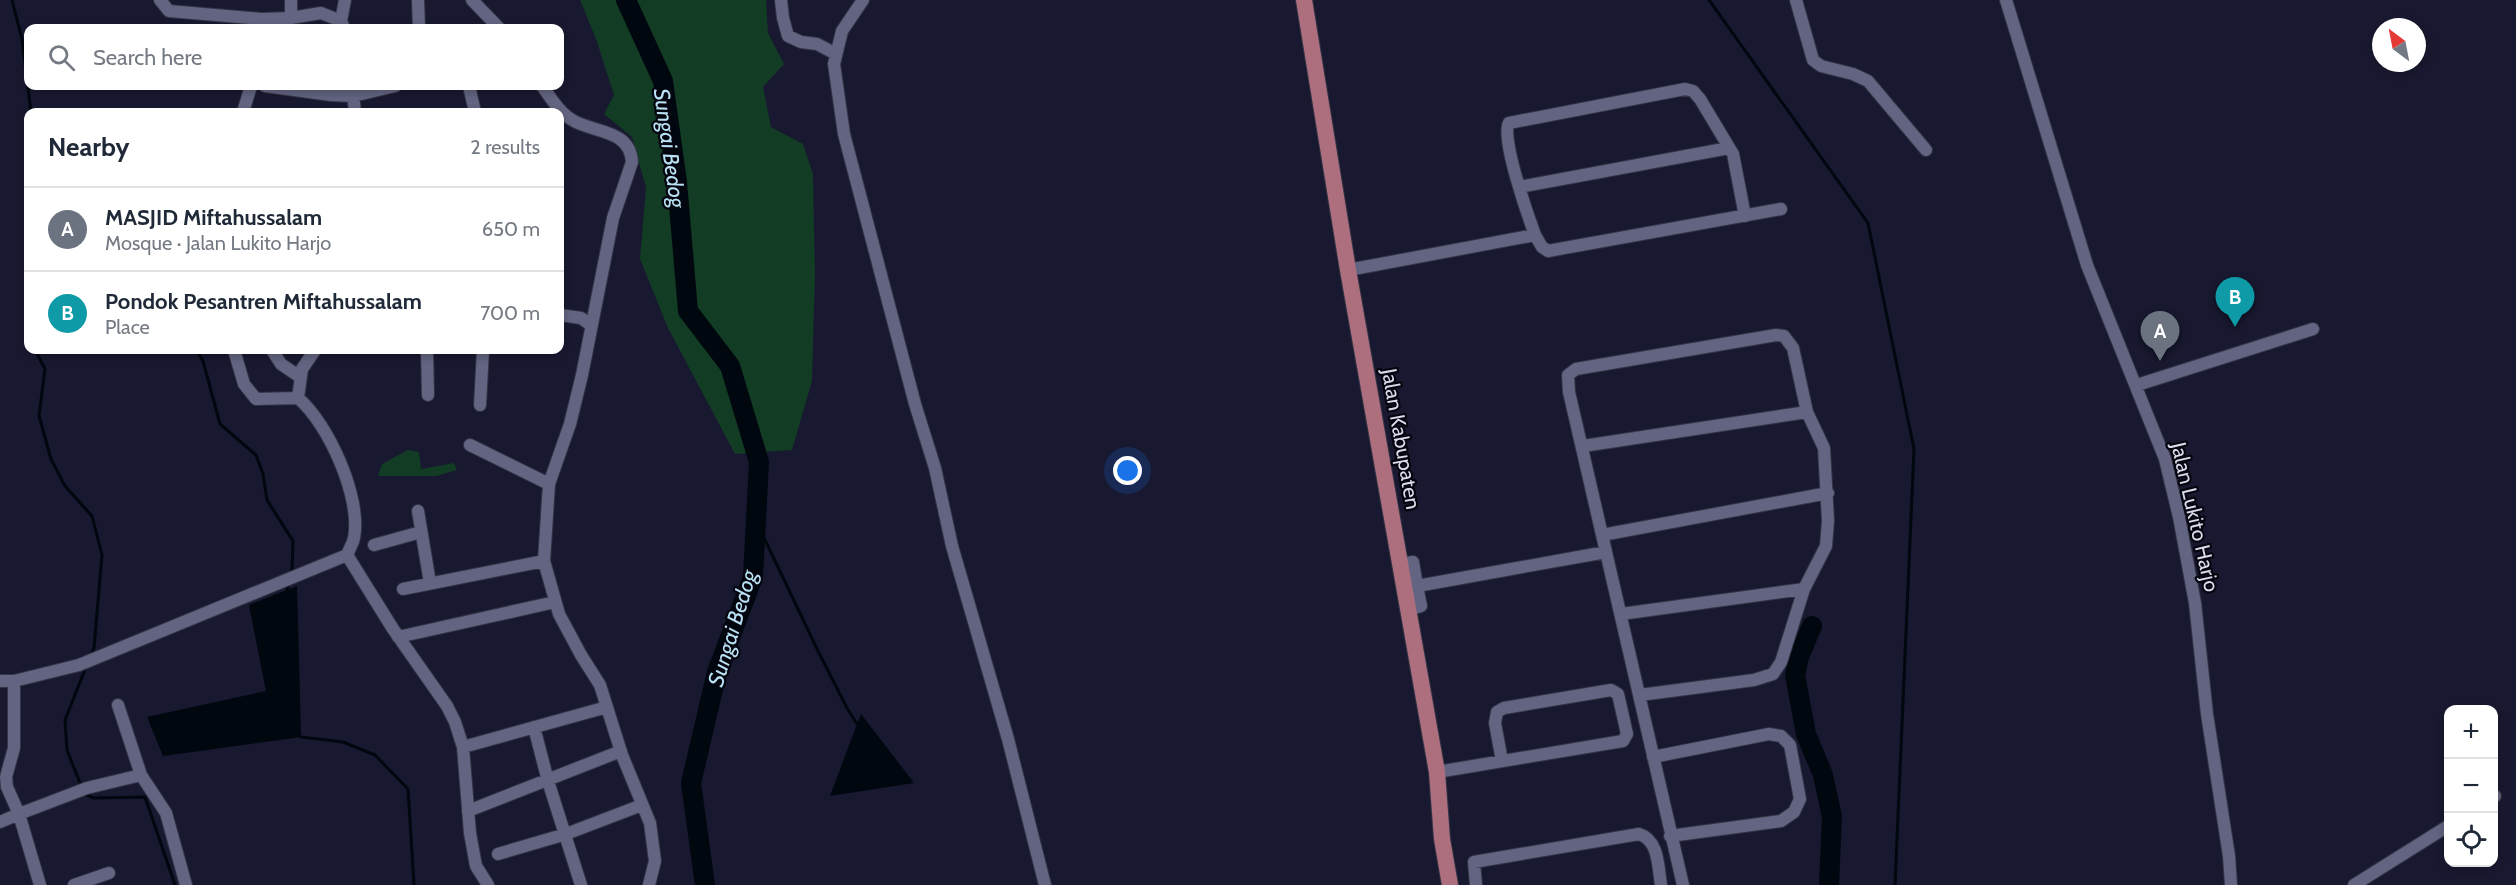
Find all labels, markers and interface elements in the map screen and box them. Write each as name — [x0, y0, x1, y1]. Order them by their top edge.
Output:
north arrow — [2372, 18, 2426, 72]
search box — [24, 24, 564, 90]
icon: search — [45, 41, 78, 74]
text: Search here — [93, 44, 202, 71]
water label: Sungai Bedog — [648, 87, 691, 210]
text: Nearby — [48, 131, 129, 163]
text: 2 results — [470, 135, 540, 159]
text: MASJID Miftahussalam — [105, 204, 322, 231]
text: A — [61, 217, 74, 241]
text: 650 m — [482, 217, 540, 241]
text: Mosque · Jalan Lukito Harjo — [105, 231, 331, 255]
pin: B — [2216, 278, 2254, 327]
text: Pondok Pesantren Miftahussalam — [105, 288, 422, 315]
text: B — [61, 301, 74, 325]
text: 700 m — [480, 301, 540, 325]
pin: A — [2140, 312, 2180, 361]
text: Place — [105, 315, 150, 339]
street label: Jalan Kabupaten — [1377, 366, 1426, 511]
street label: Jalan Lukito Harjo — [2165, 439, 2225, 594]
your location — [1113, 456, 1142, 485]
water label: Sungai Bedog — [702, 566, 763, 690]
map controls — [2444, 705, 2498, 867]
button: + — [2444, 705, 2498, 759]
button: − — [2444, 759, 2498, 813]
button: locate — [2444, 813, 2498, 867]

